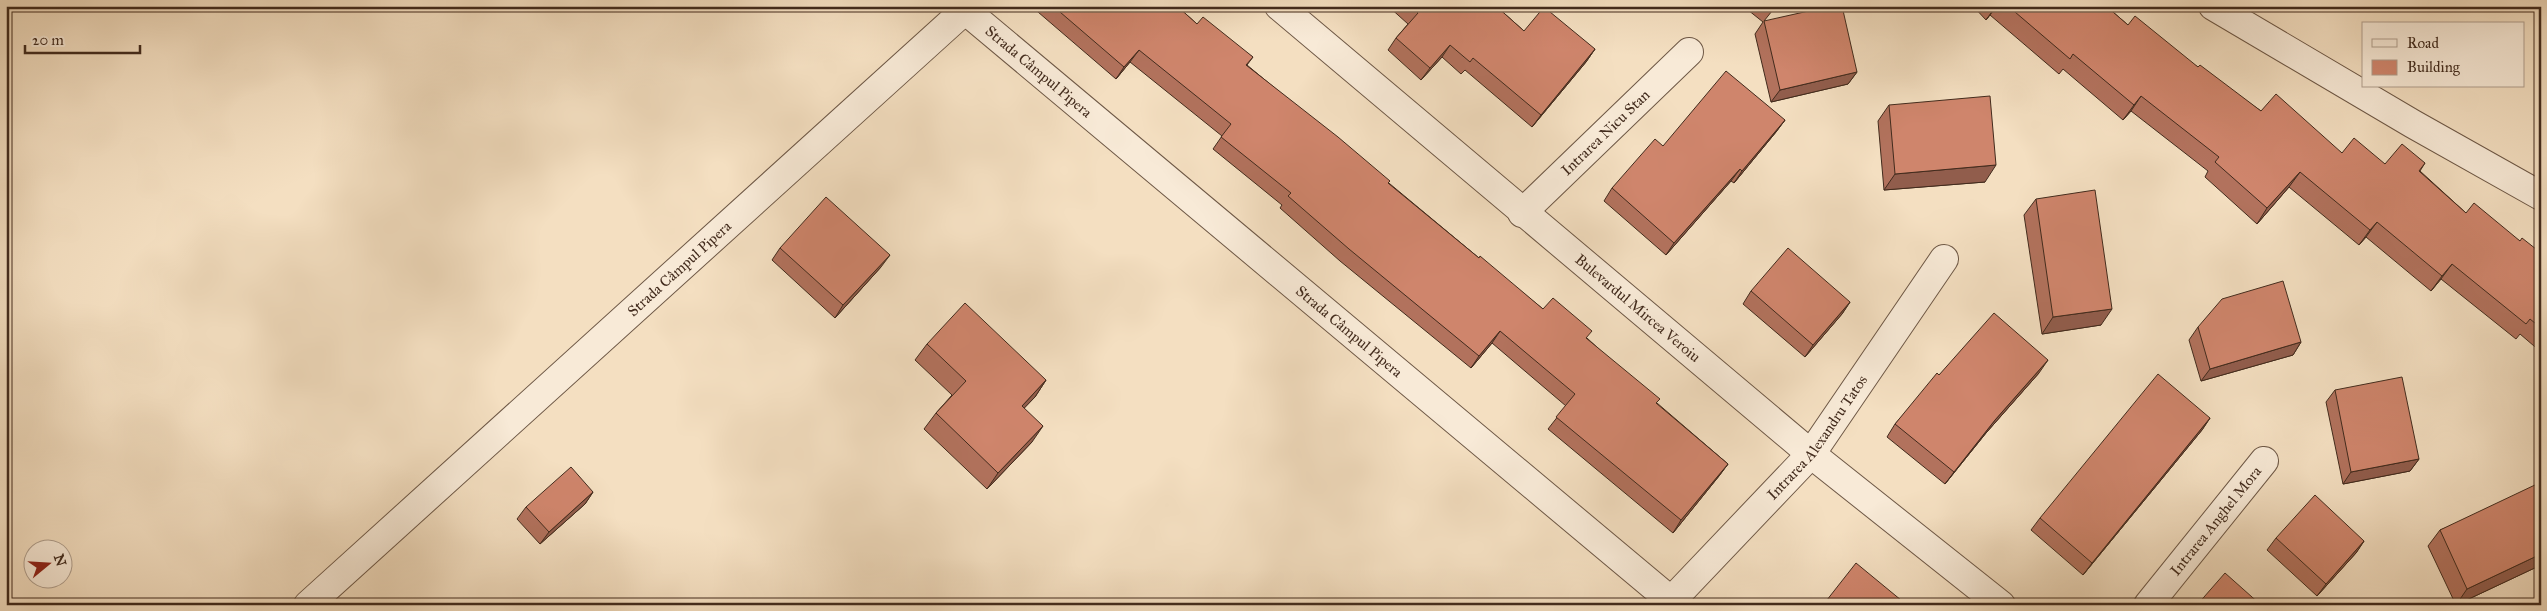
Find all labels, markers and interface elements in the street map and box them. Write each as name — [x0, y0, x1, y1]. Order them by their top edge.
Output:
scale bar — [25, 22, 140, 54]
street label: Strada Câmpul Pipera — [982, 22, 1096, 122]
legend — [2362, 22, 2524, 88]
text: 20 m — [32, 31, 64, 49]
text: Road — [2407, 34, 2439, 52]
text: Building — [2407, 58, 2461, 76]
street label: Intrarea Nicu Stan — [1558, 86, 1653, 179]
street label: Strada Câmpul Pipera — [624, 217, 735, 320]
street label: Bulevardul Mircea Veroiu — [1571, 250, 1704, 366]
street label: Strada Câmpul Pipera — [1292, 282, 1407, 382]
street label: Intrarea Alexandru Tatos — [1763, 372, 1871, 503]
street label: Intrarea Anghel Mora — [2166, 462, 2266, 579]
north arrow — [22, 538, 72, 588]
text: N — [50, 552, 70, 569]

